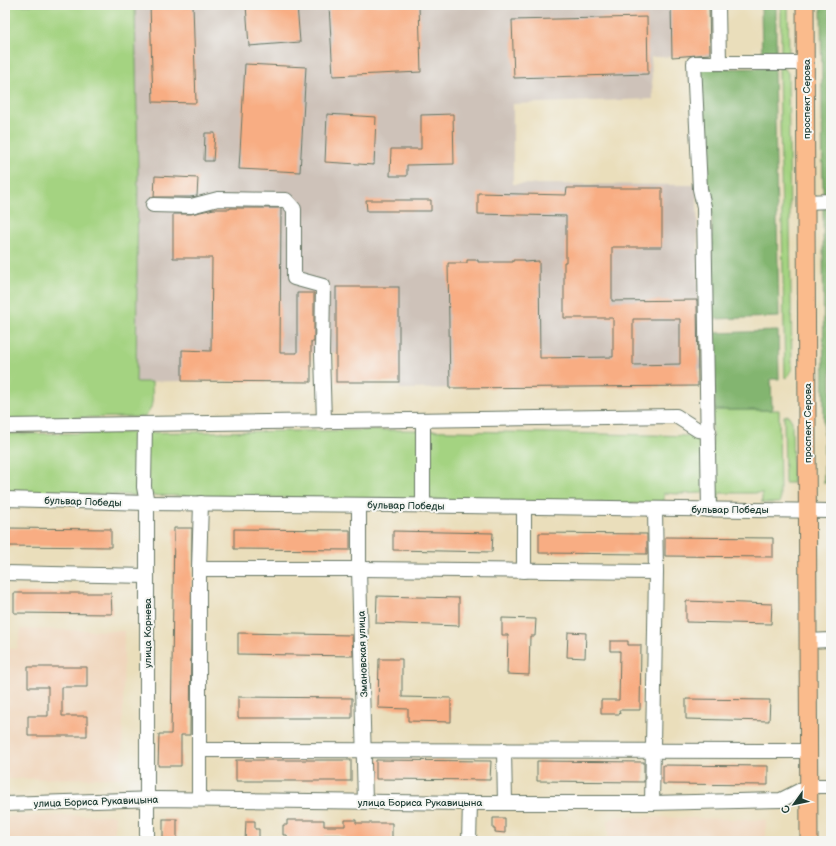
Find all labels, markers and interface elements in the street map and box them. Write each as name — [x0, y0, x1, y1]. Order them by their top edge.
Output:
street label: проспект Серова — [801, 59, 813, 139]
street label: проспект Серова — [802, 383, 814, 463]
street label: бульвар Победы — [44, 495, 122, 509]
street label: бульвар Победы — [367, 499, 445, 513]
street label: бульвар Победы — [691, 504, 769, 516]
street label: улица Корнева — [142, 598, 154, 668]
street label: Змановская улица — [355, 611, 371, 697]
north arrow — [774, 784, 814, 824]
street label: улица Бориса Рукавицына — [34, 794, 159, 810]
street label: улица Бориса Рукавицына — [358, 797, 482, 809]
text: С — [778, 802, 794, 816]

